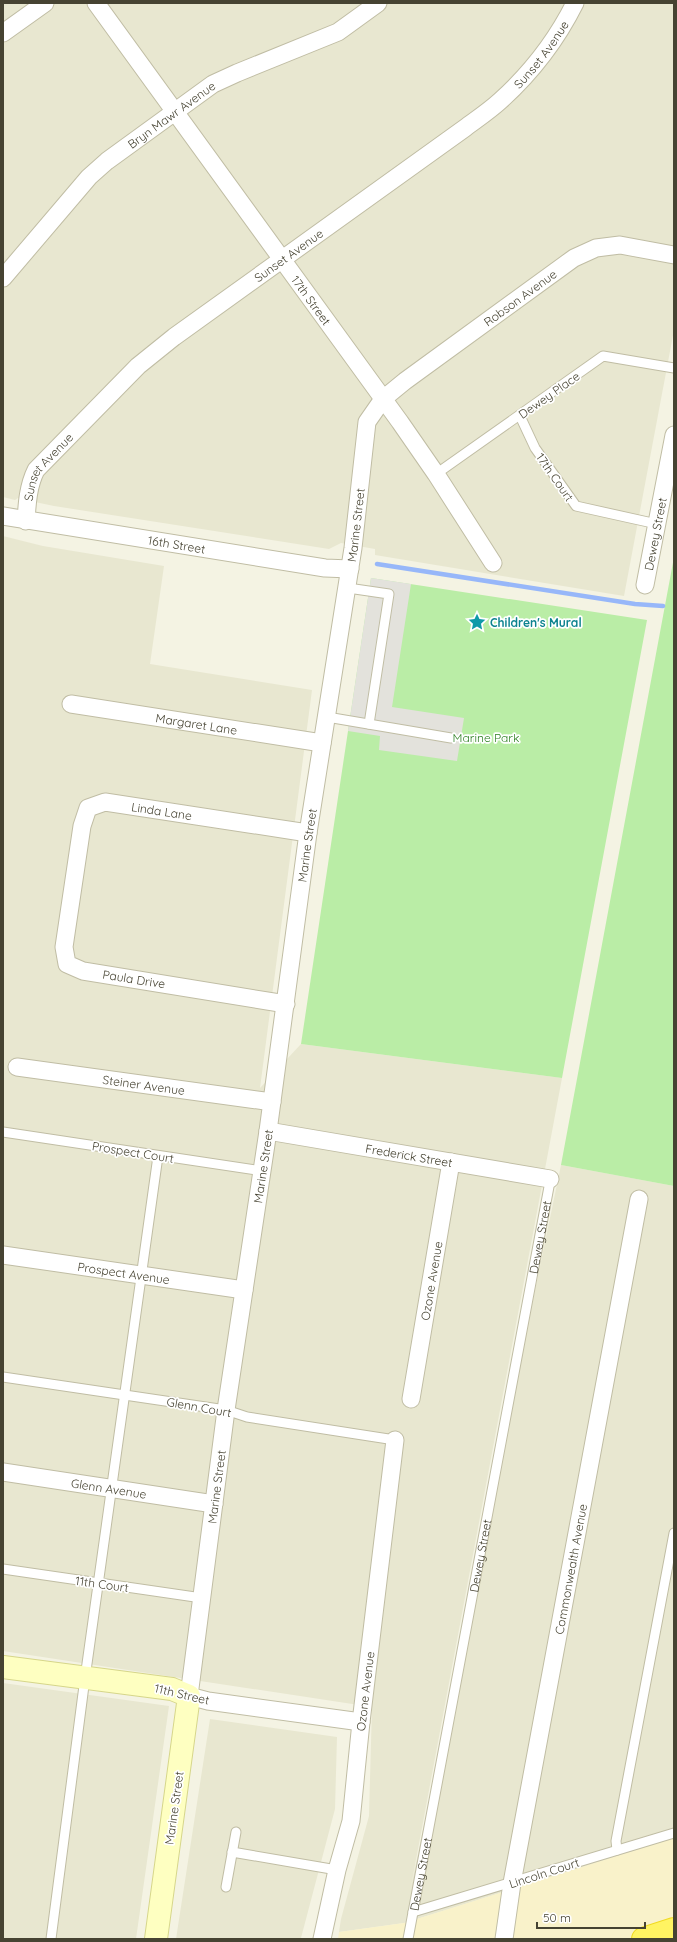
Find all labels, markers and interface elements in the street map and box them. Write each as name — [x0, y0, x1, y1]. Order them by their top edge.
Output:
street label: Sunset Avenue — [510, 17, 571, 91]
street label: Bryn Mawr Avenue — [124, 77, 218, 151]
street label: Sunset Avenue — [251, 225, 326, 285]
street label: Robson Avenue — [480, 266, 559, 329]
street label: 17th Street — [289, 272, 335, 328]
street label: Dewey Place — [515, 368, 583, 422]
street label: Sunset Avenue — [20, 429, 76, 502]
street label: 17th Court — [533, 450, 577, 504]
street label: Marine Street — [343, 487, 367, 563]
street label: Dewey Street — [640, 496, 669, 572]
street label: 16th Street — [147, 532, 207, 556]
place icon: Children's Mural — [467, 612, 487, 632]
place label: Children's Mural — [490, 615, 582, 630]
street label: Margaret Lane — [155, 710, 239, 737]
park label: Marine Park — [453, 730, 519, 745]
street label: Linda Lane — [130, 799, 193, 823]
street label: Marine Street — [294, 807, 319, 883]
street label: Paula Drive — [102, 967, 167, 991]
street label: Steiner Avenue — [102, 1071, 186, 1097]
street label: Marine Street — [250, 1128, 276, 1204]
street label: Prospect Court — [91, 1138, 175, 1166]
street label: Frederick Street — [364, 1140, 454, 1170]
street label: Dewey Street — [525, 1199, 554, 1275]
street label: Ozone Avenue — [417, 1240, 445, 1321]
street label: Prospect Avenue — [77, 1258, 171, 1287]
street label: Glenn Court — [165, 1394, 233, 1420]
street label: Marine Street — [204, 1449, 228, 1525]
street label: Glenn Avenue — [70, 1475, 148, 1501]
street label: Commonwealth Avenue — [551, 1502, 590, 1635]
street label: Dewey Street — [466, 1518, 494, 1594]
street label: 11th Court — [74, 1573, 130, 1595]
street label: Ozone Avenue — [353, 1650, 377, 1732]
street label: 11th Street — [153, 1680, 211, 1708]
street label: Marine Street — [161, 1770, 187, 1846]
street label: Dewey Street — [406, 1836, 434, 1912]
street label: Lincoln Court — [507, 1855, 581, 1891]
scale bar — [537, 1904, 645, 1930]
text: 50 m — [543, 1910, 571, 1925]

